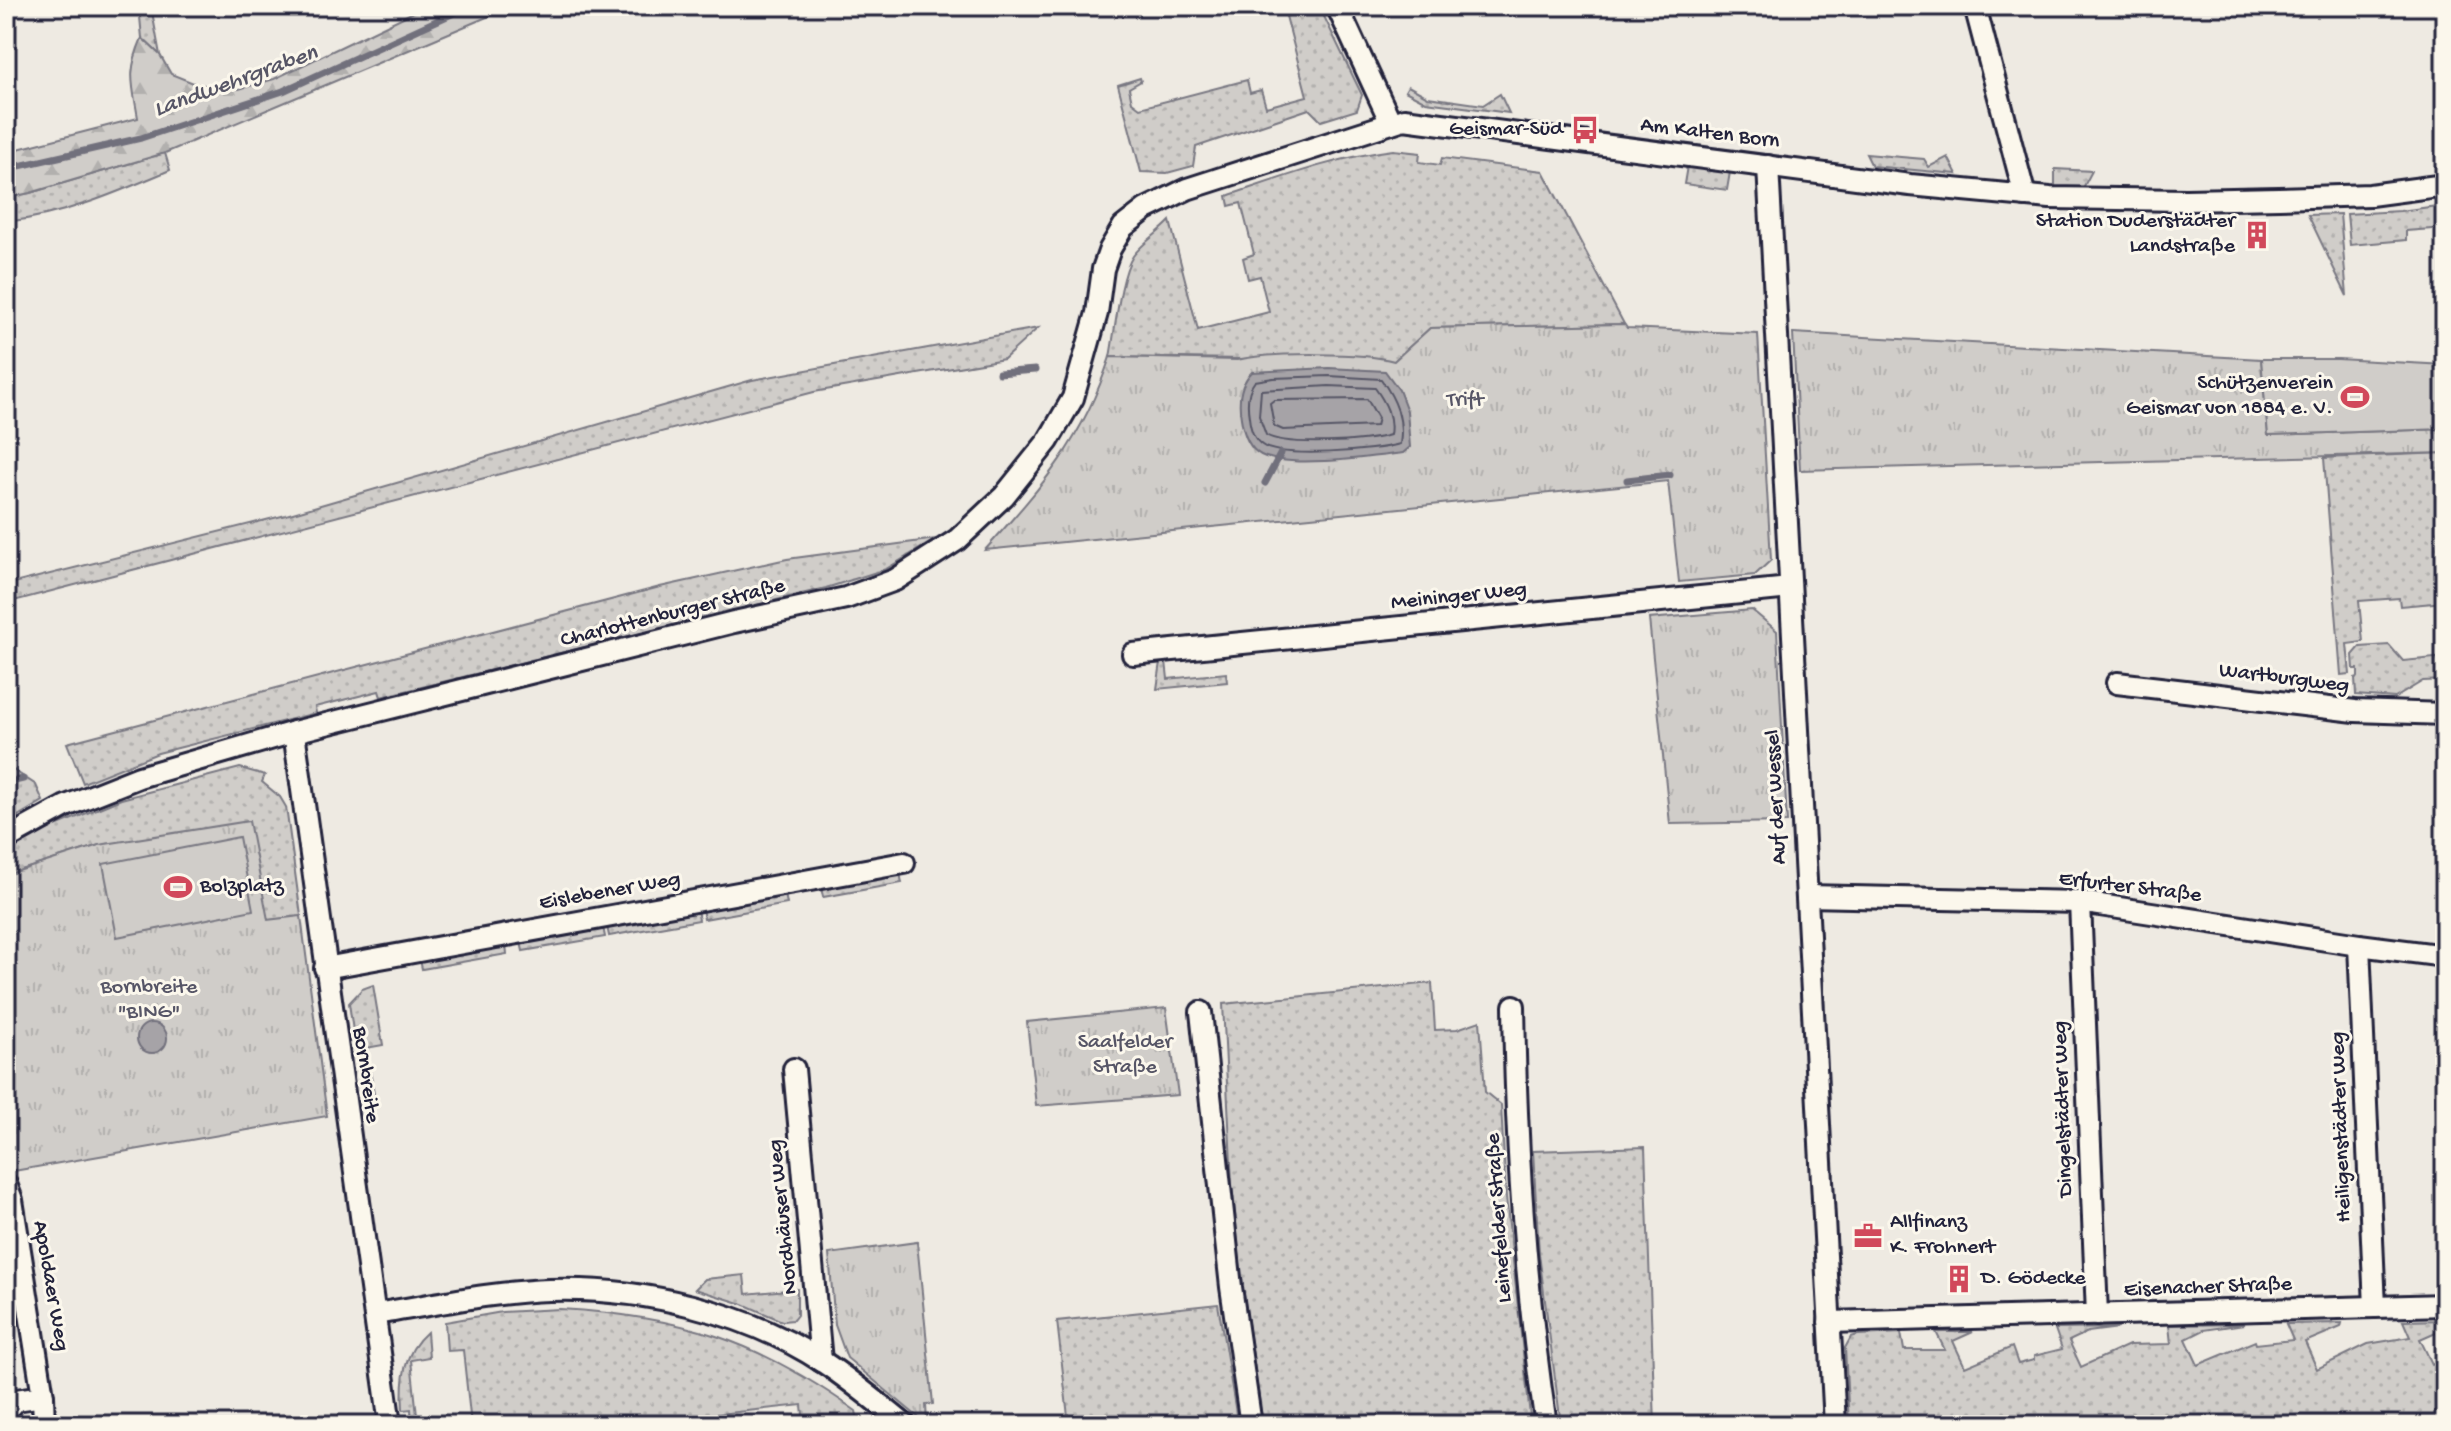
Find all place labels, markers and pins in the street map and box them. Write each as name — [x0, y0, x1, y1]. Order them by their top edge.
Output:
bus stop icon: Geismar-Süd — [1570, 115, 1600, 145]
place label: Geismar-Süd — [1449, 117, 1565, 143]
place label: Station Duderstädter Landstraße — [2036, 209, 2237, 260]
building icon: Station Duderstädter Landstraße — [2242, 220, 2272, 250]
place label: Schützenverein Geismar von 1884 e. V. — [2126, 371, 2334, 422]
sports icon: Schützenverein Geismar von 1884 e. V. — [2340, 382, 2370, 412]
sports icon: Bolzplatz — [163, 872, 193, 902]
place label: Bolzplatz — [199, 874, 285, 900]
place label: Allfinanz K. Frohnert — [1890, 1210, 1997, 1261]
office icon: Allfinanz K. Frohnert — [1853, 1221, 1883, 1251]
building icon: D. Gödecke — [1944, 1264, 1974, 1294]
place label: D. Gödecke — [1979, 1266, 2086, 1292]

